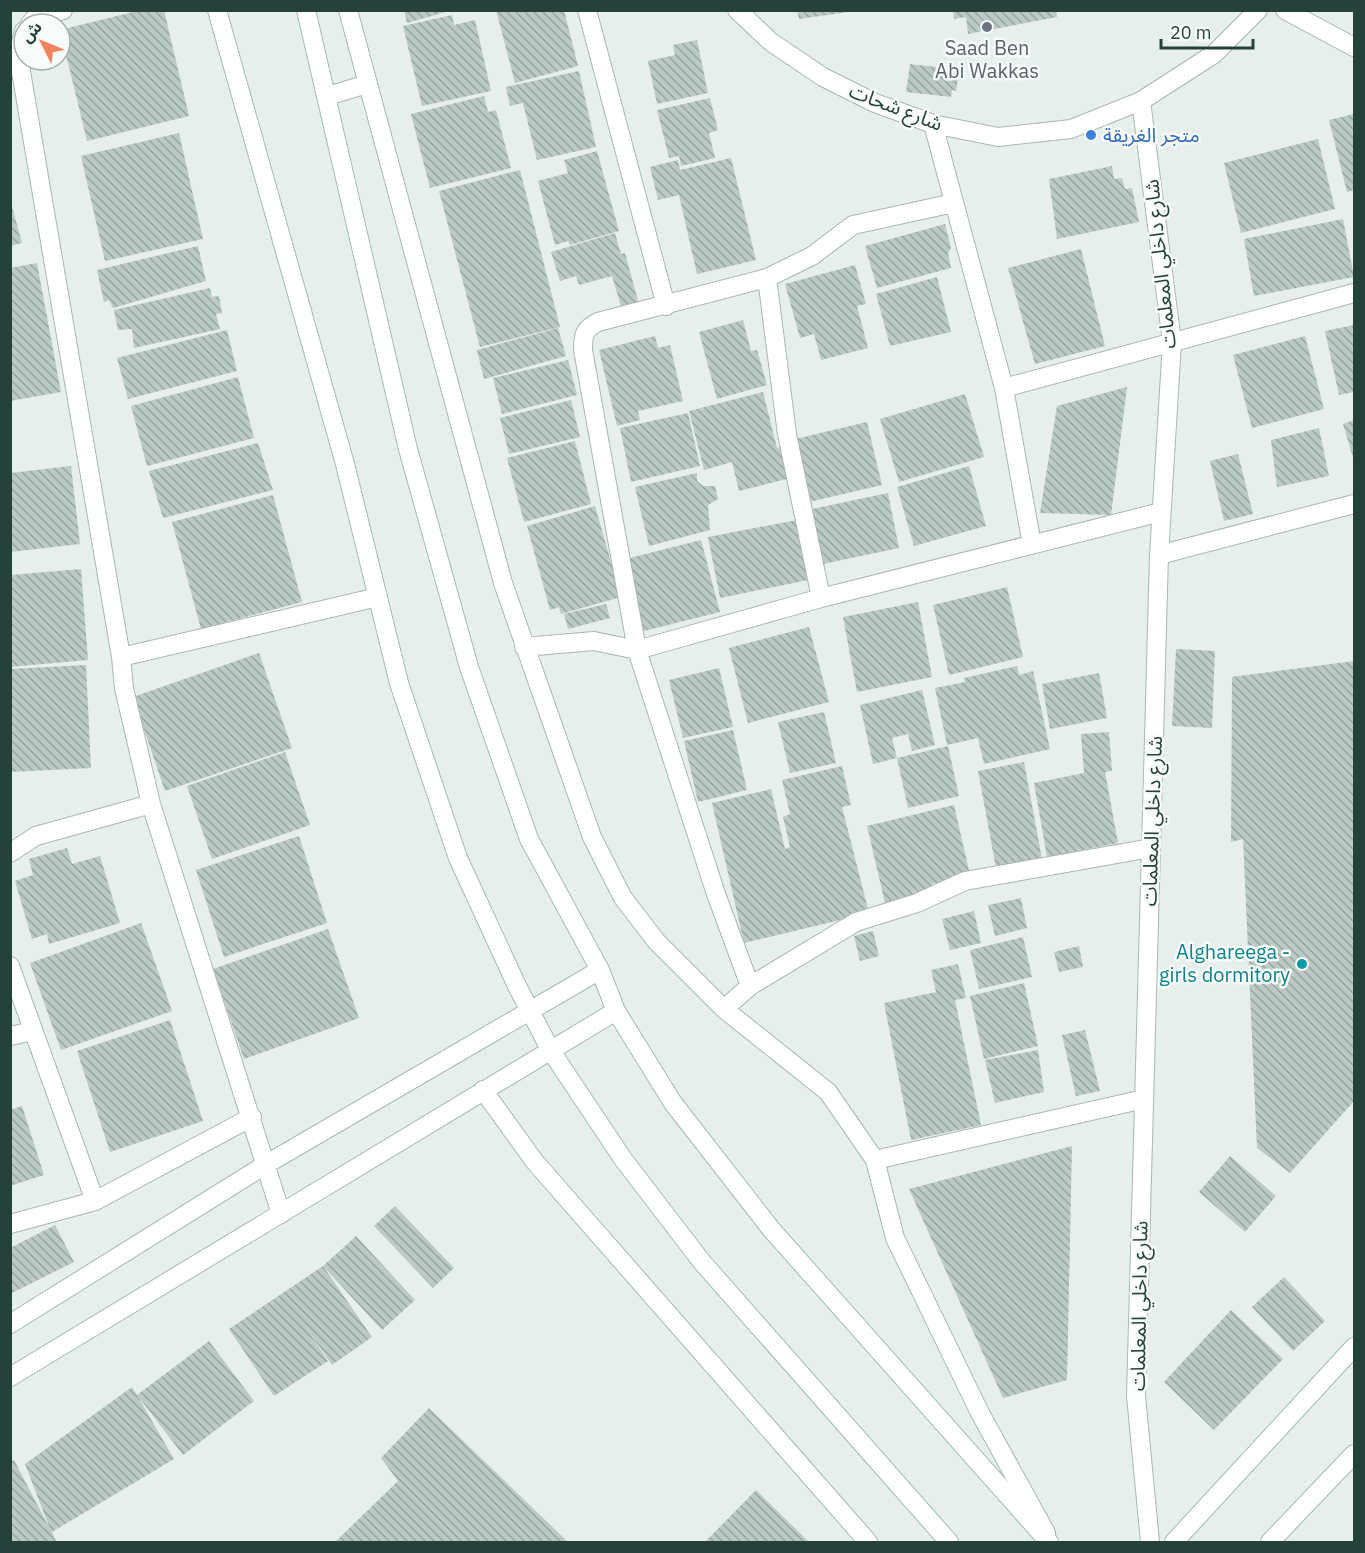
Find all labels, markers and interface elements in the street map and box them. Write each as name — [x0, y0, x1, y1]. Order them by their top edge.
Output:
north arrow — [12, 12, 72, 72]
scale bar — [1161, 12, 1252, 50]
text: ش — [16, 17, 46, 47]
marker: Saad Ben Abi Wakkas — [980, 20, 994, 34]
text: 20 m — [1170, 21, 1212, 44]
place label: Saad Ben Abi Wakkas — [935, 34, 1039, 84]
street label: شارع شحات — [845, 76, 947, 139]
place label: متجر الغريقة — [1103, 121, 1200, 148]
marker: متجر الغريقة — [1084, 128, 1098, 142]
street label: شارع داخلي المعلمات — [1137, 178, 1184, 350]
street label: شارع داخلي المعلمات — [1135, 735, 1171, 907]
place label: Alghareega - girls dormitory — [1159, 938, 1290, 988]
marker: Alghareega - girls dormitory — [1295, 957, 1309, 971]
street label: شارع داخلي المعلمات — [1124, 1221, 1156, 1391]

